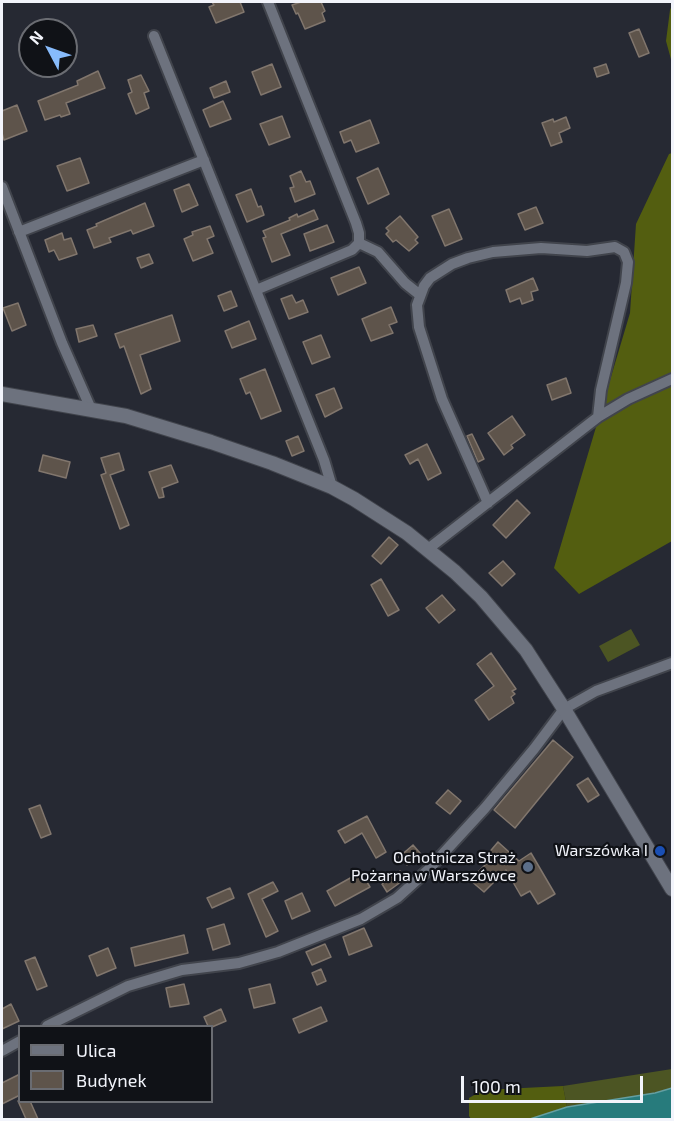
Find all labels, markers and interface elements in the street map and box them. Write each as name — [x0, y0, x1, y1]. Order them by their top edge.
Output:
north arrow — [18, 18, 78, 78]
text: N — [25, 27, 47, 48]
place label: Warszówka I — [555, 841, 648, 861]
marker: Warszówka I — [653, 844, 667, 858]
place label: Ochotnicza Straż Pożarna w Warszówce — [351, 848, 516, 886]
marker: Ochotnicza Straż Pożarna w Warszówce — [521, 860, 535, 874]
legend — [18, 1025, 213, 1103]
text: Ulica — [76, 1039, 116, 1061]
scale bar — [464, 1064, 646, 1102]
text: Budynek — [76, 1069, 147, 1091]
text: 100 m — [472, 1075, 521, 1097]

